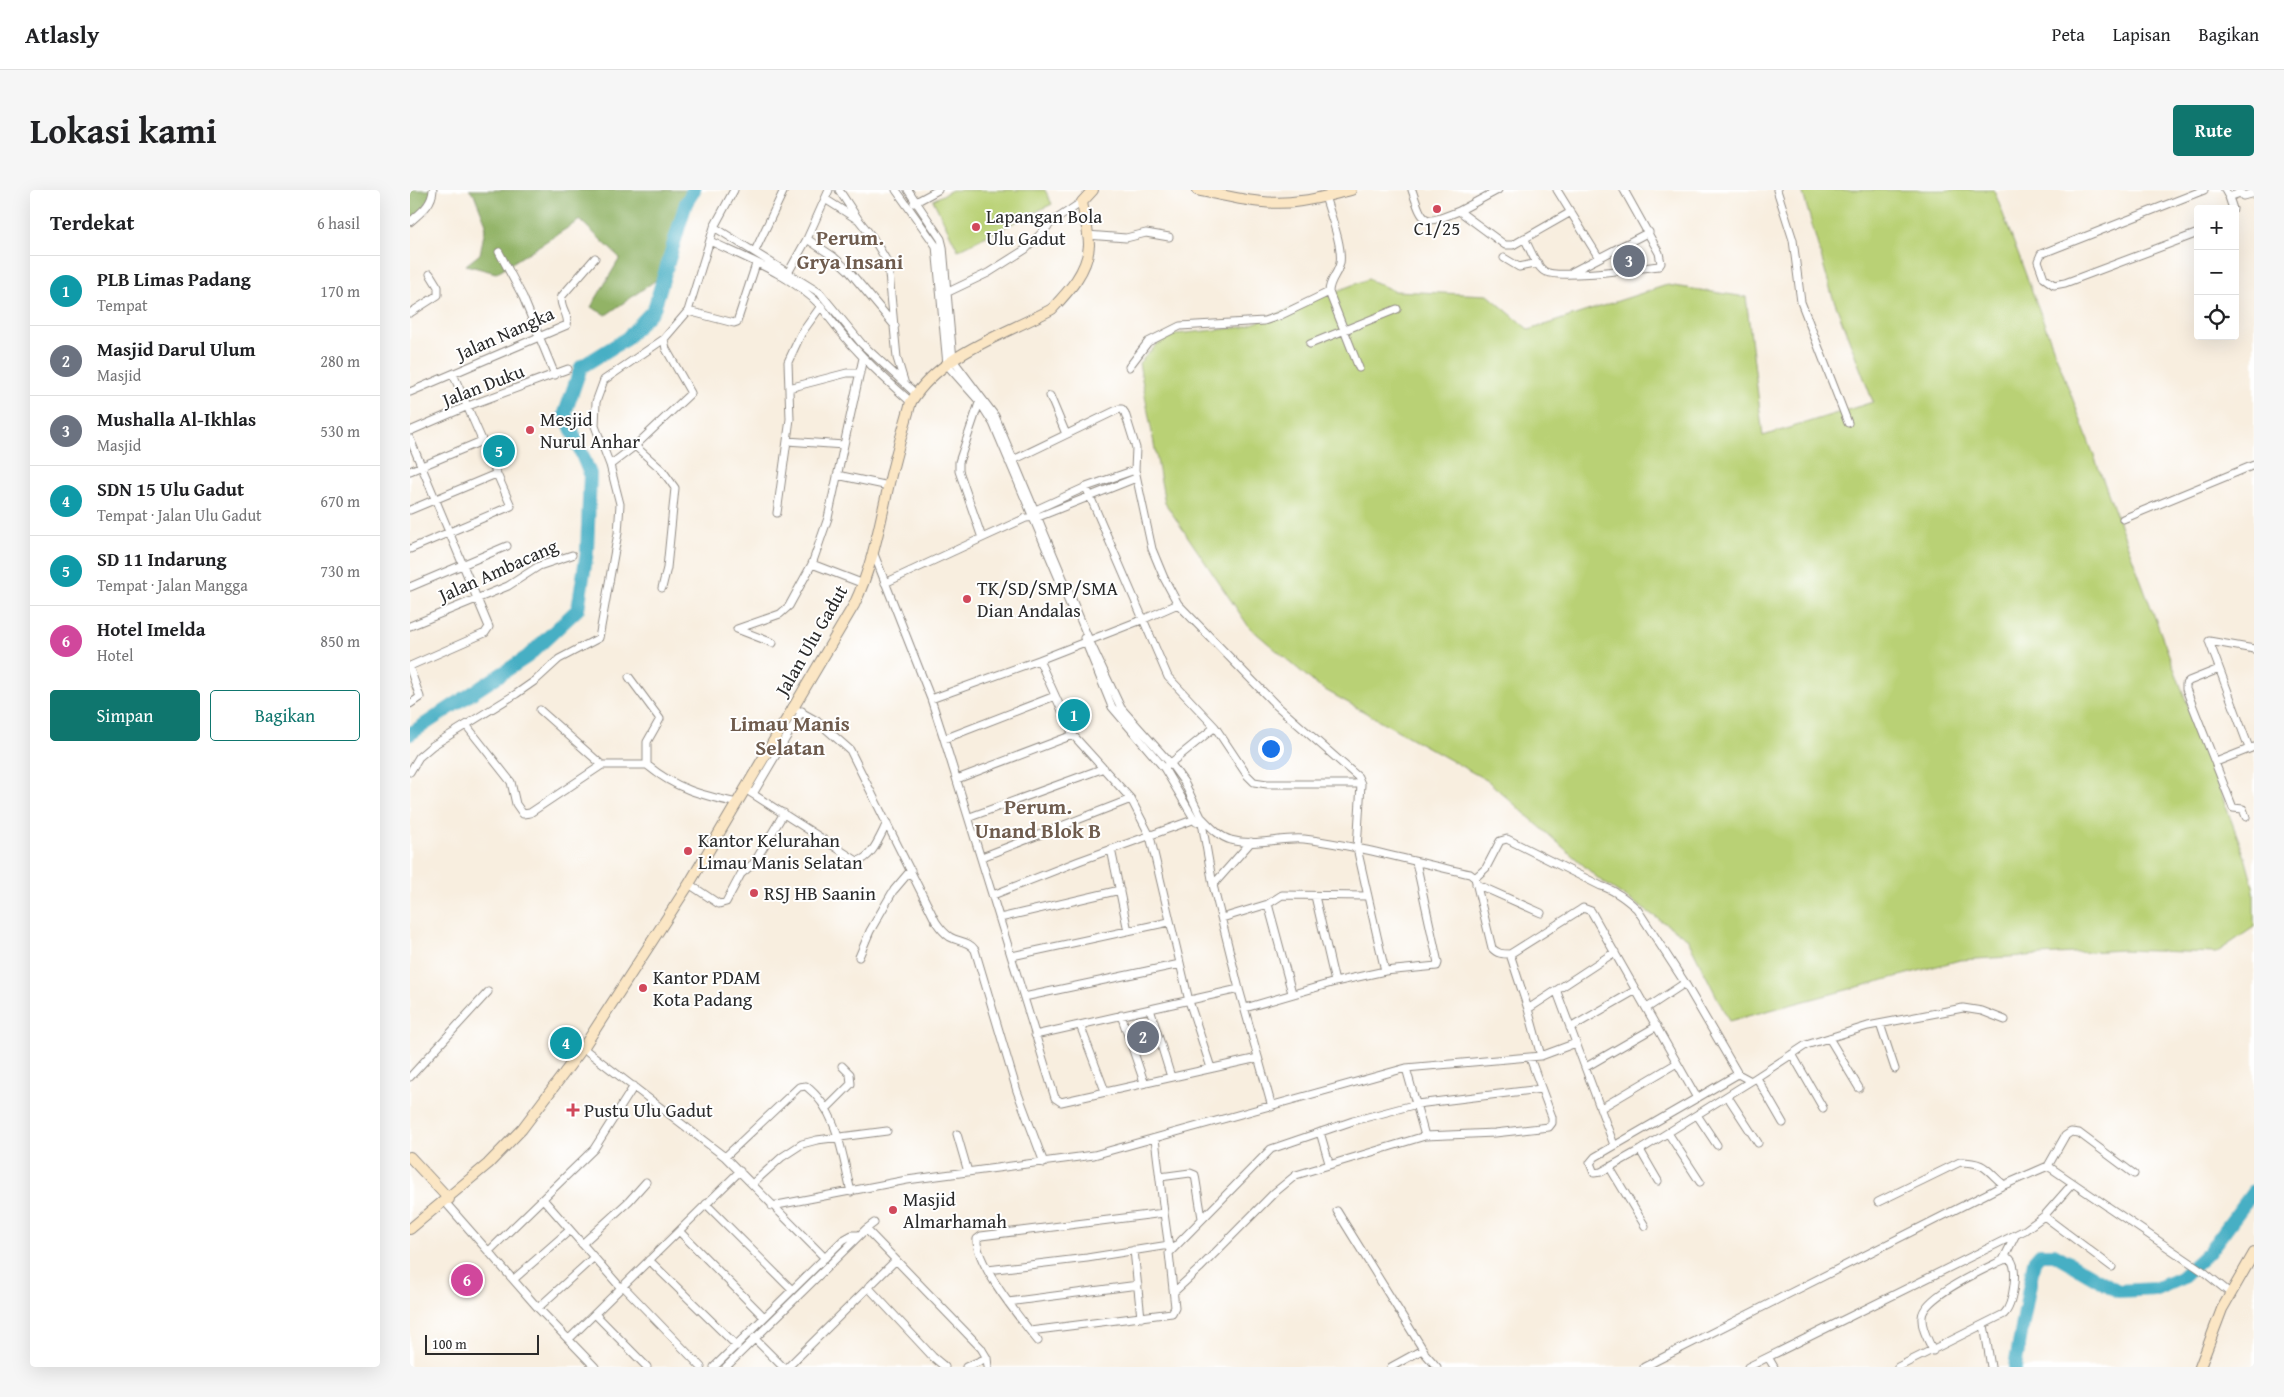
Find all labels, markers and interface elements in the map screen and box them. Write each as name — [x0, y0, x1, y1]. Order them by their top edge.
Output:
text: Atlasly — [25, 17, 99, 52]
text: Peta — [2052, 21, 2085, 48]
text: Lapisan — [2113, 21, 2171, 48]
text: Bagikan — [2199, 21, 2259, 48]
text: Lokasi kami — [30, 105, 217, 156]
button: Rute — [2173, 105, 2254, 156]
place label: Lapangan Bola Ulu Gadut — [986, 202, 1102, 252]
marker: C1/25 — [1431, 203, 1443, 215]
map controls — [2194, 205, 2239, 340]
button: + — [2194, 205, 2239, 250]
text: Terdekat — [50, 207, 134, 238]
text: 6 hasil — [317, 211, 360, 235]
place label: C1/25 — [1414, 214, 1460, 242]
marker: Lapangan Bola Ulu Gadut — [970, 221, 982, 233]
district label: Perum. Grya Insani — [797, 222, 904, 277]
pin: 3 — [1613, 242, 1645, 280]
button: − — [2194, 250, 2239, 295]
text: PLB Limas Padang — [97, 265, 251, 293]
text: 1 — [62, 279, 70, 303]
text: 170 m — [320, 279, 360, 303]
text: Tempat — [97, 293, 148, 317]
button: locate — [2194, 295, 2239, 340]
street label: Jalan Nangka — [450, 299, 558, 368]
text: Masjid Darul Ulum — [97, 335, 256, 363]
text: 2 — [62, 349, 70, 373]
text: 280 m — [320, 349, 360, 373]
street label: Jalan Duku — [436, 356, 529, 414]
text: Masjid — [97, 363, 141, 387]
text: Mushalla Al-Ikhlas — [97, 405, 256, 433]
place label: Mesjid Nurul Anhar — [540, 405, 640, 455]
text: 3 — [62, 419, 70, 443]
text: 530 m — [320, 419, 360, 443]
marker: Mesjid Nurul Anhar — [524, 424, 536, 436]
pin: 5 — [483, 432, 515, 470]
text: Masjid — [97, 433, 141, 457]
text: SDN 15 Ulu Gadut — [97, 475, 244, 503]
text: 4 — [62, 489, 70, 513]
text: 670 m — [320, 489, 360, 513]
text: Tempat · Jalan Ulu Gadut — [97, 503, 262, 527]
street label: Jalan Ambacang — [432, 531, 562, 610]
text: SD 11 Indarung — [97, 545, 227, 573]
text: 5 — [62, 559, 70, 583]
text: 730 m — [320, 559, 360, 583]
text: Tempat · Jalan Mangga — [97, 573, 248, 597]
place label: TK/SD/SMP/SMA Dian Andalas — [977, 574, 1119, 624]
street label: Jalan Ulu Gadut — [767, 579, 854, 702]
marker: TK/SD/SMP/SMA Dian Andalas — [961, 593, 973, 605]
text: Hotel Imelda — [97, 615, 205, 643]
text: 6 — [62, 629, 70, 653]
text: 850 m — [320, 629, 360, 653]
text: Hotel — [97, 643, 133, 667]
button: Simpan — [50, 690, 200, 741]
button: Bagikan — [210, 690, 360, 741]
pin: 1 — [1058, 696, 1090, 734]
district label: Limau Manis Selatan — [730, 708, 850, 763]
your location — [1258, 736, 1284, 762]
district label: Perum. Unand Blok B — [975, 791, 1101, 846]
place label: Kantor Kelurahan Limau Manis Selatan — [698, 826, 863, 876]
marker: Kantor Kelurahan Limau Manis Selatan — [682, 845, 694, 857]
place label: RSJ HB Saanin — [764, 879, 876, 907]
marker: RSJ HB Saanin — [748, 887, 760, 899]
place label: Kantor PDAM Kota Padang — [653, 963, 761, 1013]
marker: Kantor PDAM Kota Padang — [637, 982, 649, 994]
pin: 2 — [1127, 1018, 1159, 1056]
pin: 4 — [550, 1024, 582, 1062]
place label: Pustu Ulu Gadut — [584, 1096, 713, 1124]
marker: Pustu Ulu Gadut — [566, 1103, 580, 1117]
place label: Masjid Almarhamah — [903, 1185, 1007, 1235]
marker: Masjid Almarhamah — [887, 1204, 899, 1216]
pin: 6 — [451, 1261, 483, 1299]
scale bar — [425, 1332, 539, 1355]
text: 100 m — [432, 1334, 467, 1354]

